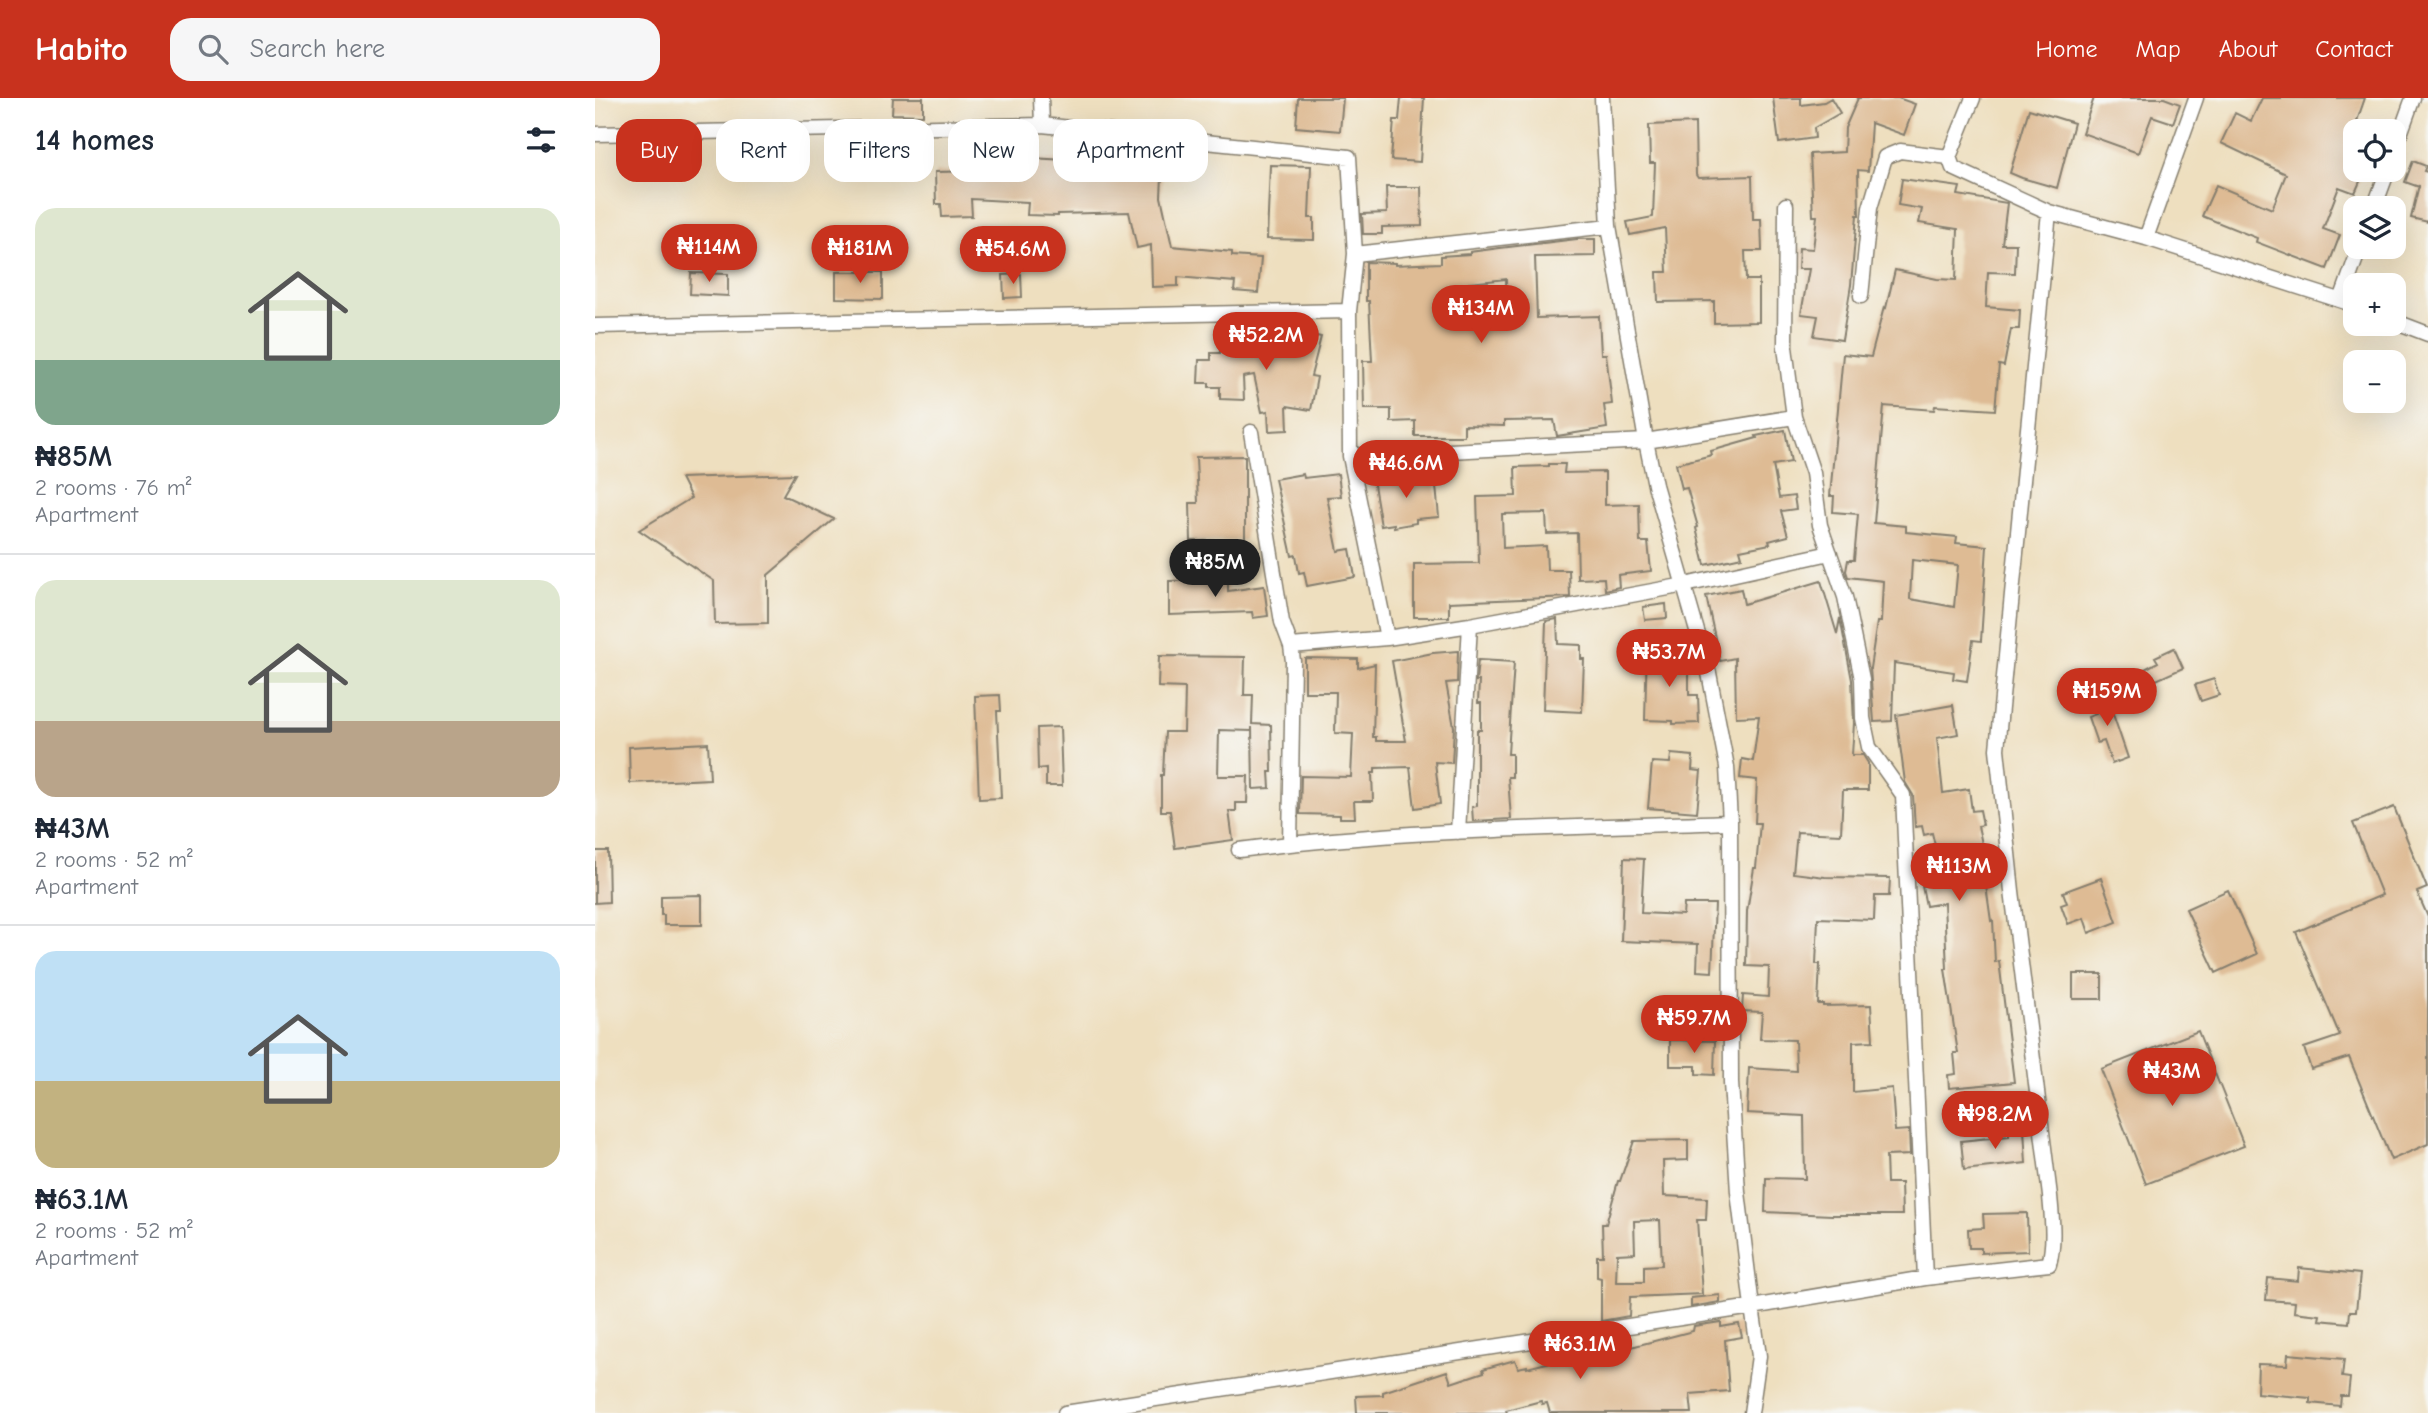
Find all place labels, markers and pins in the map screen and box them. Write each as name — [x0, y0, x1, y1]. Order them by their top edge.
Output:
pin: ₦114M — [660, 225, 758, 284]
pin: ₦181M — [811, 226, 909, 285]
pin: ₦54.6M — [956, 226, 1070, 286]
pin: ₦134M — [1432, 286, 1530, 345]
pin: ₦52.2M — [1209, 313, 1323, 372]
pin: ₦46.6M — [1349, 440, 1463, 500]
pin: ₦85M — [1174, 540, 1256, 599]
pin: ₦53.7M — [1612, 630, 1726, 689]
pin: ₦159M — [2058, 668, 2156, 728]
pin: ₦113M — [1910, 844, 2008, 903]
pin: ₦59.7M — [1637, 996, 1751, 1055]
pin: ₦43M — [2131, 1048, 2213, 1108]
pin: ₦98.2M — [1938, 1091, 2052, 1151]
pin: ₦63.1M — [1523, 1322, 1637, 1381]

